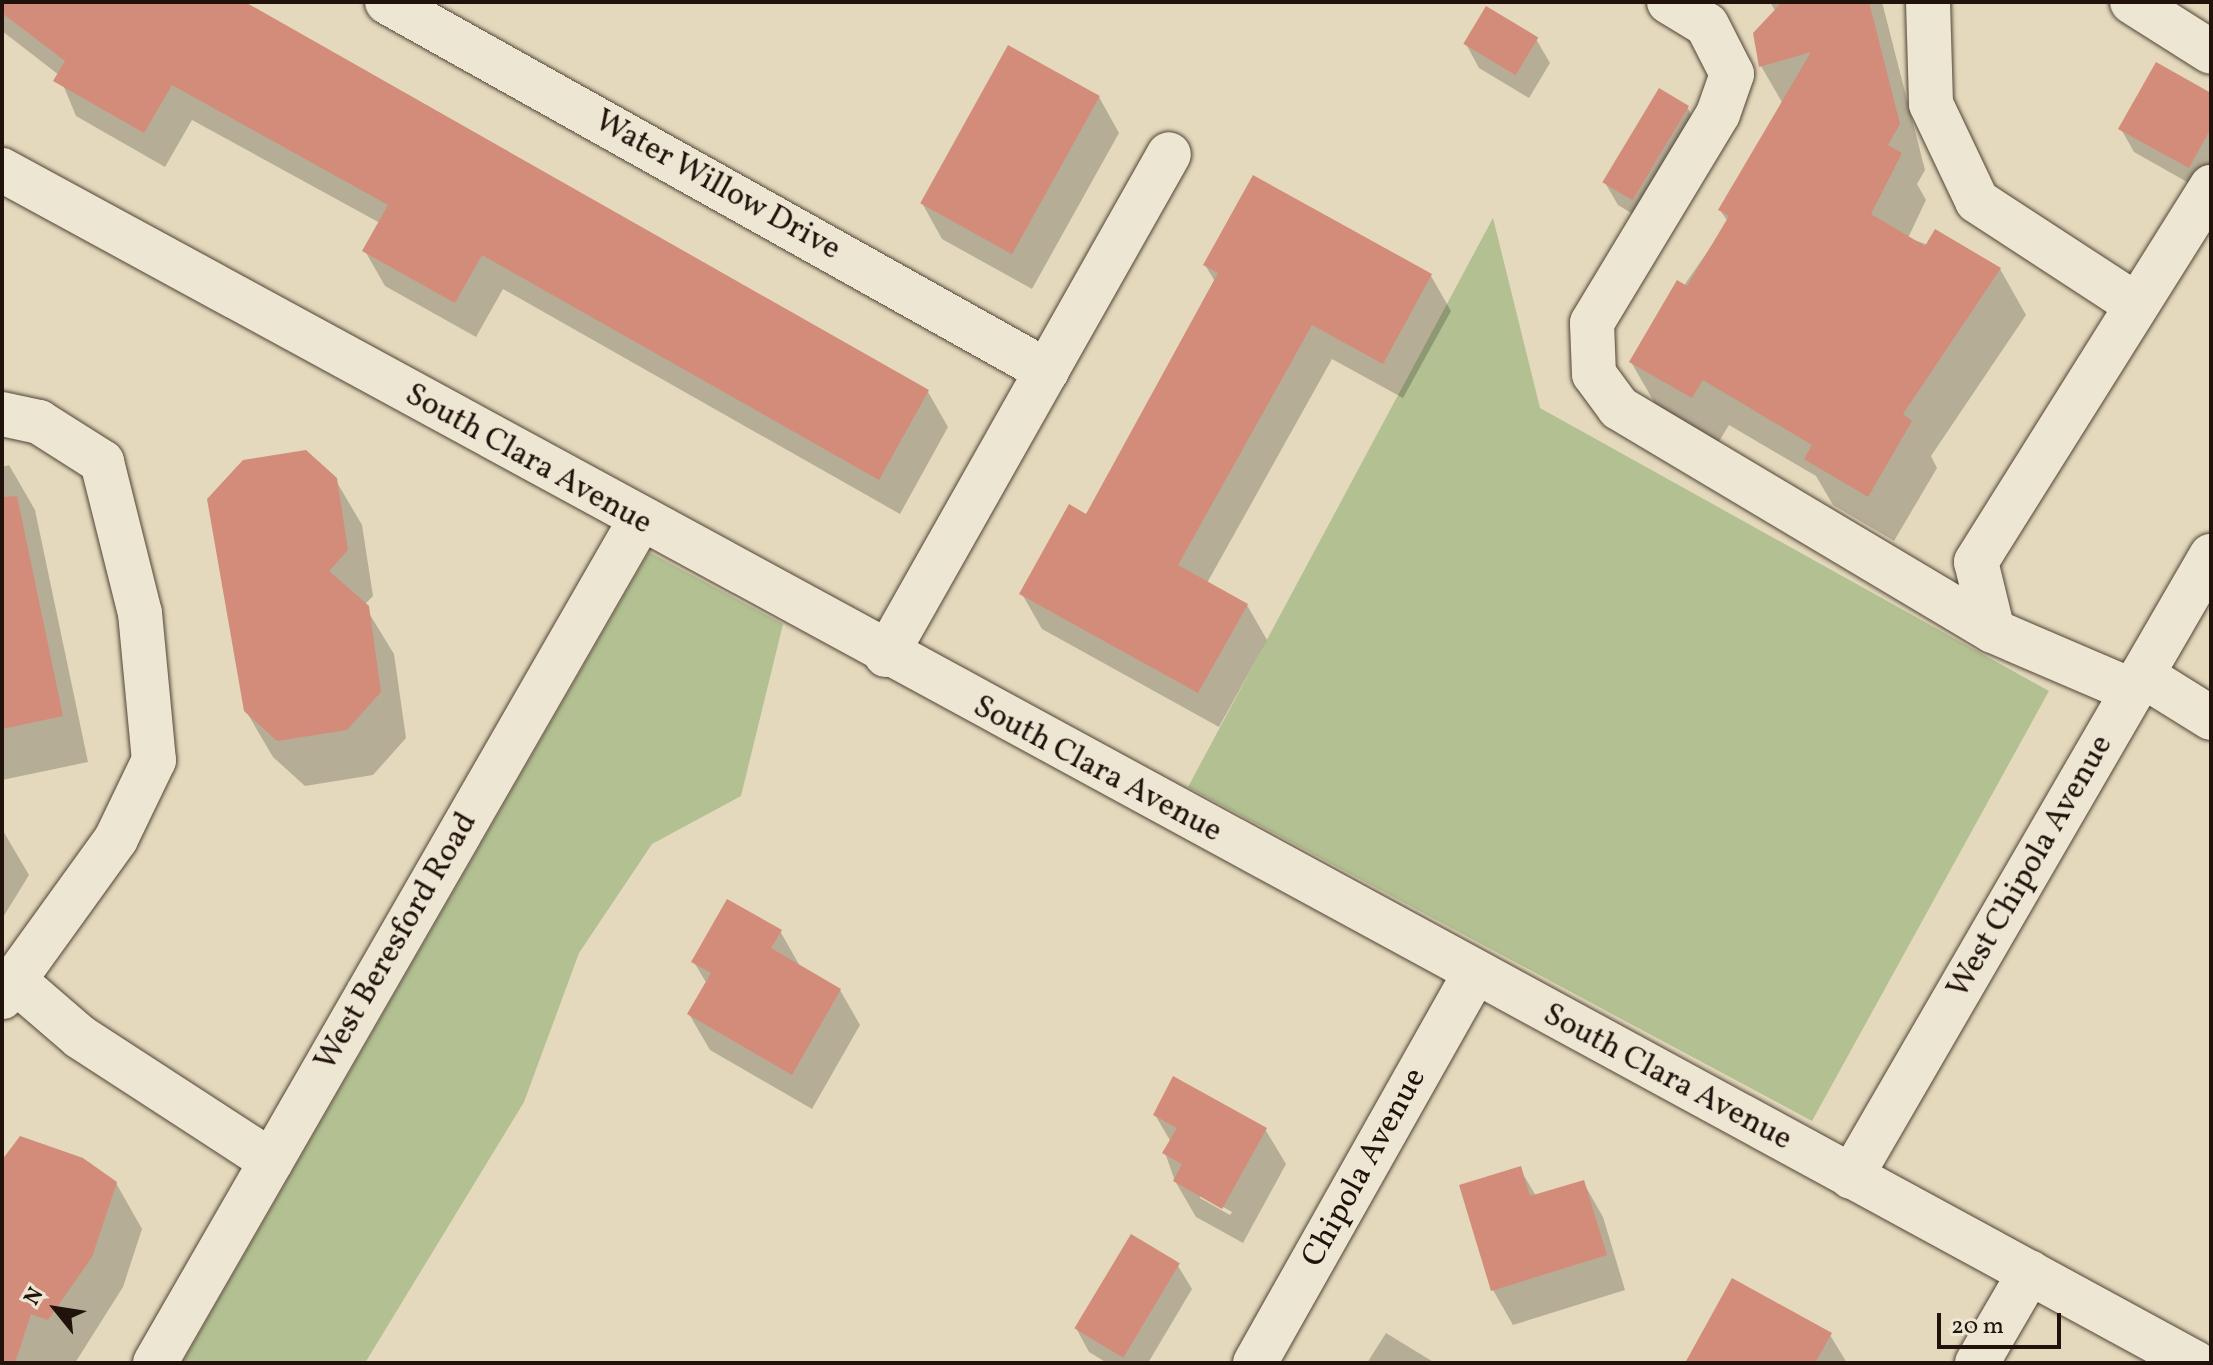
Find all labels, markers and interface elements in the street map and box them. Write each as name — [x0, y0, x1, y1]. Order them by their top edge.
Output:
street label: Water Willow Drive — [587, 102, 847, 270]
street label: South Clara Avenue — [398, 376, 658, 544]
street label: South Clara Avenue — [966, 688, 1228, 852]
street label: West Chipola Avenue — [1940, 729, 2122, 1005]
street label: West Beresford Road — [308, 806, 486, 1078]
street label: South Clara Avenue — [1536, 996, 1798, 1160]
street label: Chipola Avenue — [1295, 1062, 1435, 1274]
north arrow — [16, 1269, 96, 1349]
text: N — [17, 1282, 52, 1311]
scale bar — [1941, 1297, 2065, 1347]
text: 20 m — [1951, 1310, 2004, 1344]

